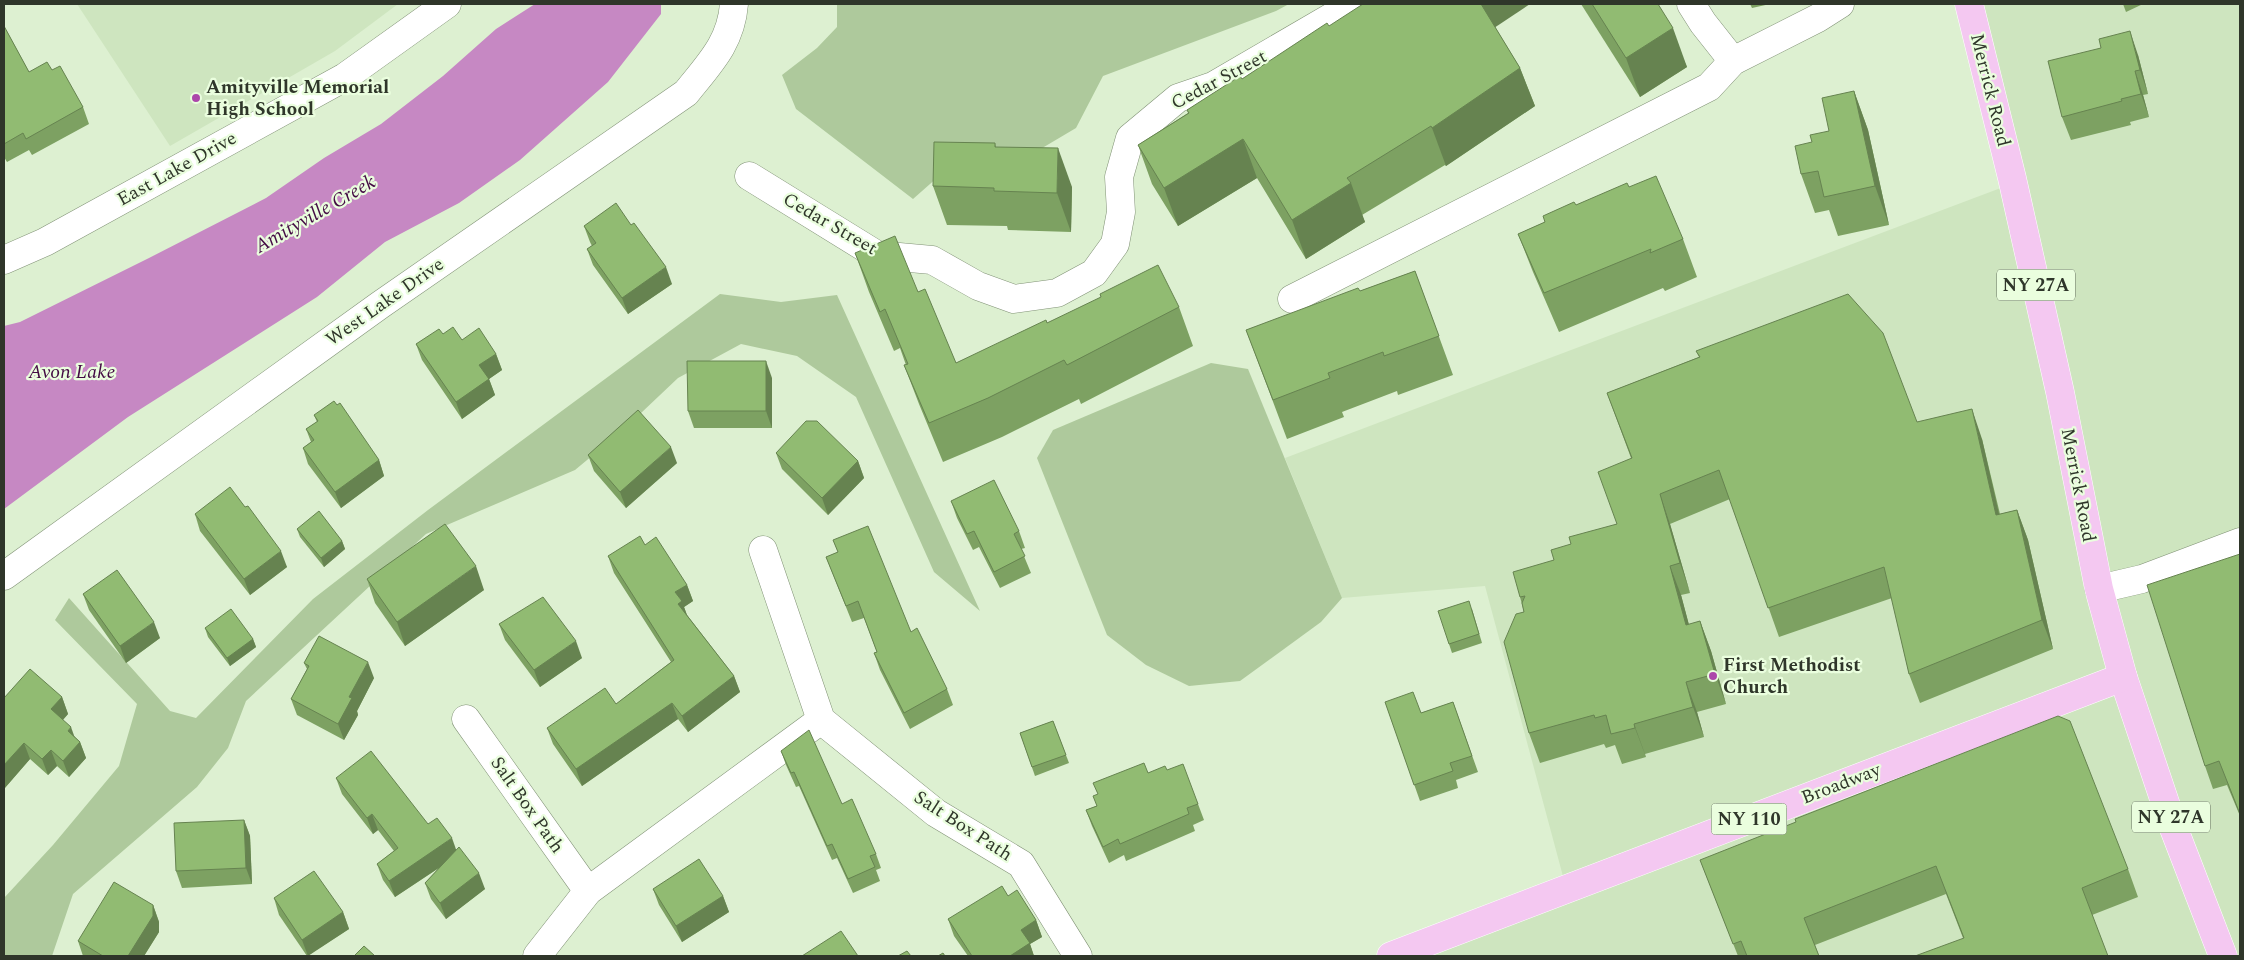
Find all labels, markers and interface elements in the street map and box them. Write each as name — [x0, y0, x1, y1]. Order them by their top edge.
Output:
street label: Merrick Road — [1962, 30, 2018, 150]
street label: Cedar Street — [1166, 42, 1272, 117]
place label: Amityville Memorial High School — [206, 73, 389, 124]
marker: Amityville Memorial High School — [190, 92, 202, 104]
street label: East Lake Drive — [112, 124, 242, 214]
water label: Amityville Creek — [248, 167, 382, 261]
street label: Cedar Street — [777, 185, 883, 263]
street label: West Lake Drive — [320, 250, 450, 354]
road number: NY 27A — [1997, 270, 2075, 300]
water label: Avon Lake — [28, 357, 116, 387]
street label: Merrick Road — [2053, 425, 2103, 545]
place label: First Methodist Church — [1723, 651, 1861, 702]
marker: First Methodist Church — [1707, 670, 1719, 682]
street label: Salt Box Path — [483, 751, 571, 859]
street label: Broadway — [1797, 755, 1886, 812]
street label: Salt Box Path — [908, 783, 1018, 869]
road number: NY 27A — [2132, 802, 2210, 832]
road number: NY 110 — [1712, 804, 1786, 834]

